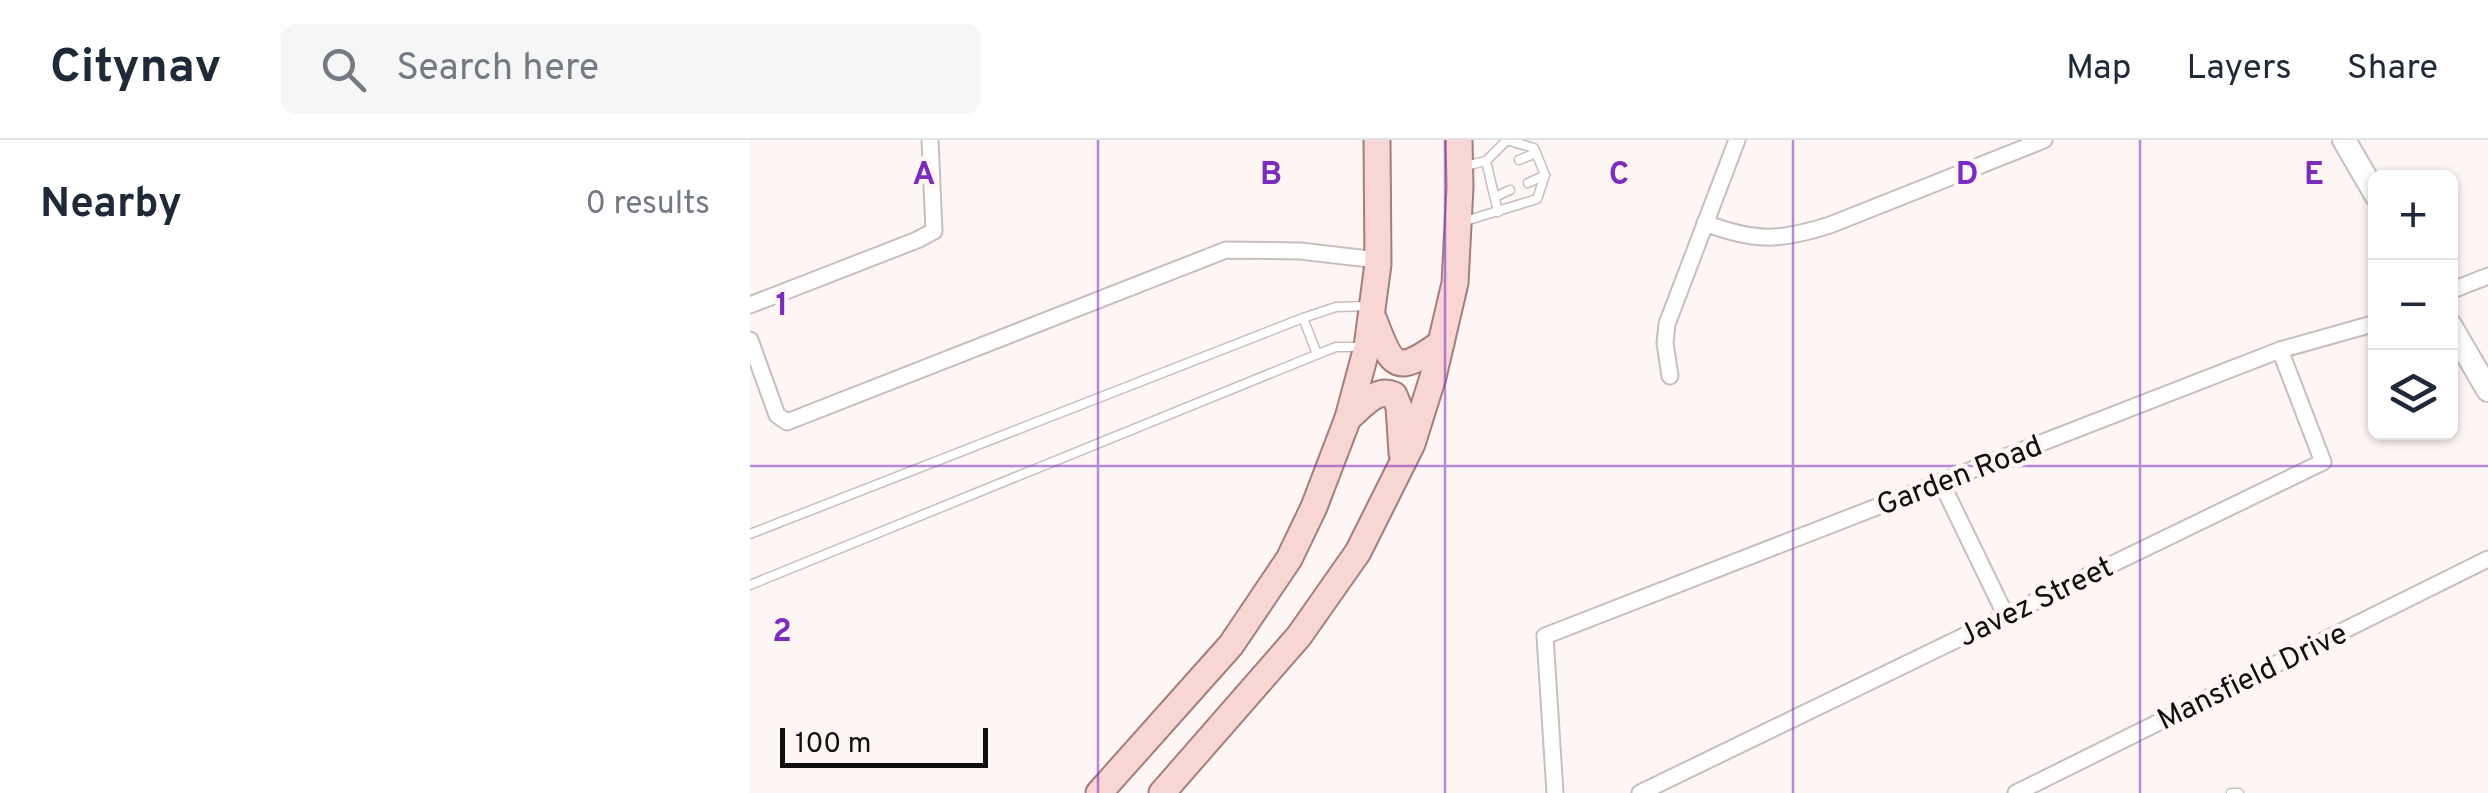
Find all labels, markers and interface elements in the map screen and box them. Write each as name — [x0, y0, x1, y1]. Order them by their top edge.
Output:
search box — [281, 24, 981, 114]
text: Citynav — [50, 39, 221, 99]
icon: search — [316, 42, 371, 97]
text: Search here — [396, 45, 599, 94]
text: Map — [2066, 47, 2132, 91]
text: Layers — [2187, 47, 2292, 91]
text: Share — [2347, 47, 2438, 91]
text: A — [913, 156, 935, 196]
text: B — [1260, 156, 1282, 196]
text: C — [1609, 156, 1629, 196]
text: D — [1956, 156, 1978, 196]
text: E — [2304, 156, 2324, 196]
map controls — [2368, 170, 2458, 440]
button: + — [2368, 170, 2458, 260]
text: Nearby — [40, 179, 182, 232]
text: 0 results — [585, 185, 710, 225]
button: − — [2368, 260, 2458, 350]
text: 1 — [776, 287, 788, 327]
button: layers — [2368, 350, 2458, 440]
street label: Garden Road — [1872, 429, 2048, 526]
street label: Javez Street — [1953, 550, 2120, 657]
text: 2 — [772, 613, 792, 653]
street label: Mansfield Drive — [2152, 616, 2354, 740]
scale bar — [780, 723, 988, 768]
text: 100 m — [795, 727, 871, 763]

